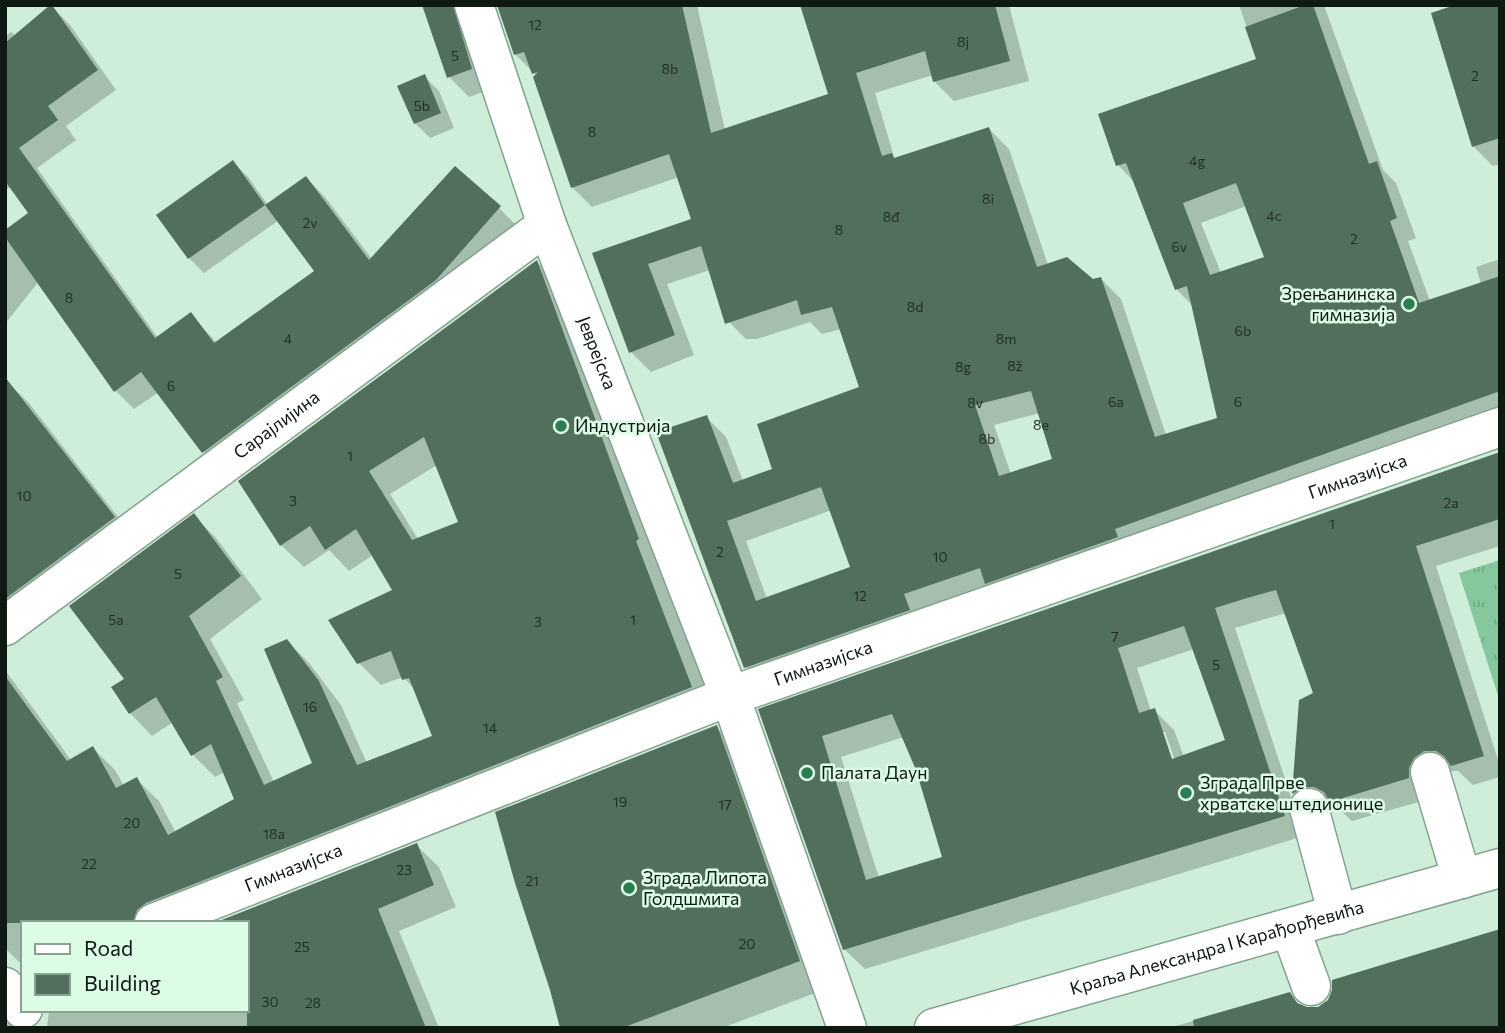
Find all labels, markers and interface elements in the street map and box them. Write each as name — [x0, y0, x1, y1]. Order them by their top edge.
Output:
house number: 12 — [528, 16, 542, 33]
house number: 8j — [957, 33, 969, 50]
house number: 5 — [451, 47, 459, 64]
house number: 8b — [662, 60, 678, 77]
house number: 2 — [1471, 67, 1479, 84]
house number: 5b — [414, 97, 430, 114]
house number: 8 — [588, 123, 596, 140]
house number: 4g — [1189, 152, 1205, 169]
house number: 8i — [982, 190, 994, 207]
house number: 4c — [1266, 207, 1282, 224]
house number: 8đ — [883, 208, 900, 225]
house number: 2v — [303, 214, 317, 231]
house number: 8 — [835, 221, 843, 238]
house number: 2 — [1350, 230, 1358, 247]
house number: 6v — [1171, 238, 1187, 255]
place label: Зрењанинска гимназија — [1282, 282, 1395, 325]
house number: 8 — [65, 289, 73, 306]
marker: Зрењанинска гимназија — [1401, 296, 1417, 312]
house number: 8d — [907, 298, 923, 315]
street label: Јеврејска — [573, 313, 622, 392]
house number: 6b — [1235, 322, 1251, 339]
house number: 4 — [284, 330, 293, 347]
house number: 8m — [996, 330, 1016, 347]
house number: 8ž — [1007, 357, 1023, 374]
house number: 8g — [955, 358, 971, 375]
house number: 6 — [167, 377, 175, 394]
street label: Сарајлијина — [229, 385, 323, 463]
house number: 6a — [1108, 393, 1124, 410]
house number: 6 — [1234, 393, 1242, 410]
house number: 8v — [967, 394, 983, 411]
place label: Индустрија — [575, 414, 670, 436]
house number: 8e — [1033, 416, 1049, 433]
marker: Индустрија — [553, 418, 569, 434]
house number: 8b — [979, 430, 995, 447]
house number: 1 — [347, 447, 353, 464]
street label: Гимназијска — [1305, 448, 1410, 503]
house number: 10 — [16, 487, 32, 504]
house number: 3 — [289, 492, 297, 509]
house number: 2a — [1443, 494, 1459, 511]
house number: 1 — [1329, 515, 1335, 532]
house number: 2 — [716, 543, 724, 560]
house number: 10 — [932, 548, 948, 565]
house number: 5 — [174, 565, 182, 582]
house number: 12 — [853, 587, 867, 604]
house number: 5a — [108, 611, 124, 628]
house number: 1 — [630, 611, 636, 628]
house number: 3 — [534, 613, 542, 630]
house number: 7 — [1111, 628, 1119, 645]
street label: Гимназијска — [771, 635, 875, 690]
house number: 5 — [1212, 656, 1220, 673]
house number: 16 — [303, 698, 317, 715]
house number: 14 — [483, 719, 498, 736]
place label: Палата Даун — [821, 761, 928, 783]
marker: Палата Даун — [799, 765, 815, 781]
place label: Зграда Прве хрватске штедионице — [1200, 771, 1383, 814]
marker: Зграда Прве хрватске штедионице — [1178, 785, 1194, 801]
house number: 19 — [613, 793, 627, 810]
house number: 17 — [718, 796, 732, 813]
house number: 20 — [124, 814, 140, 831]
house number: 18a — [263, 825, 285, 842]
street label: Гимназијска — [241, 838, 345, 896]
house number: 22 — [81, 855, 97, 872]
house number: 23 — [396, 861, 412, 878]
place label: Зграда Липота Голдшмита — [643, 866, 767, 909]
house number: 21 — [525, 872, 539, 889]
marker: Зграда Липота Голдшмита — [621, 880, 637, 896]
street label: Краља Александра I Карађорђевића — [1067, 895, 1366, 999]
legend — [21, 921, 248, 1012]
text: Road — [84, 935, 133, 960]
house number: 20 — [739, 935, 755, 952]
house number: 25 — [294, 938, 310, 955]
text: Building — [84, 970, 161, 995]
house number: 30 — [261, 993, 279, 1010]
house number: 28 — [305, 994, 321, 1011]

